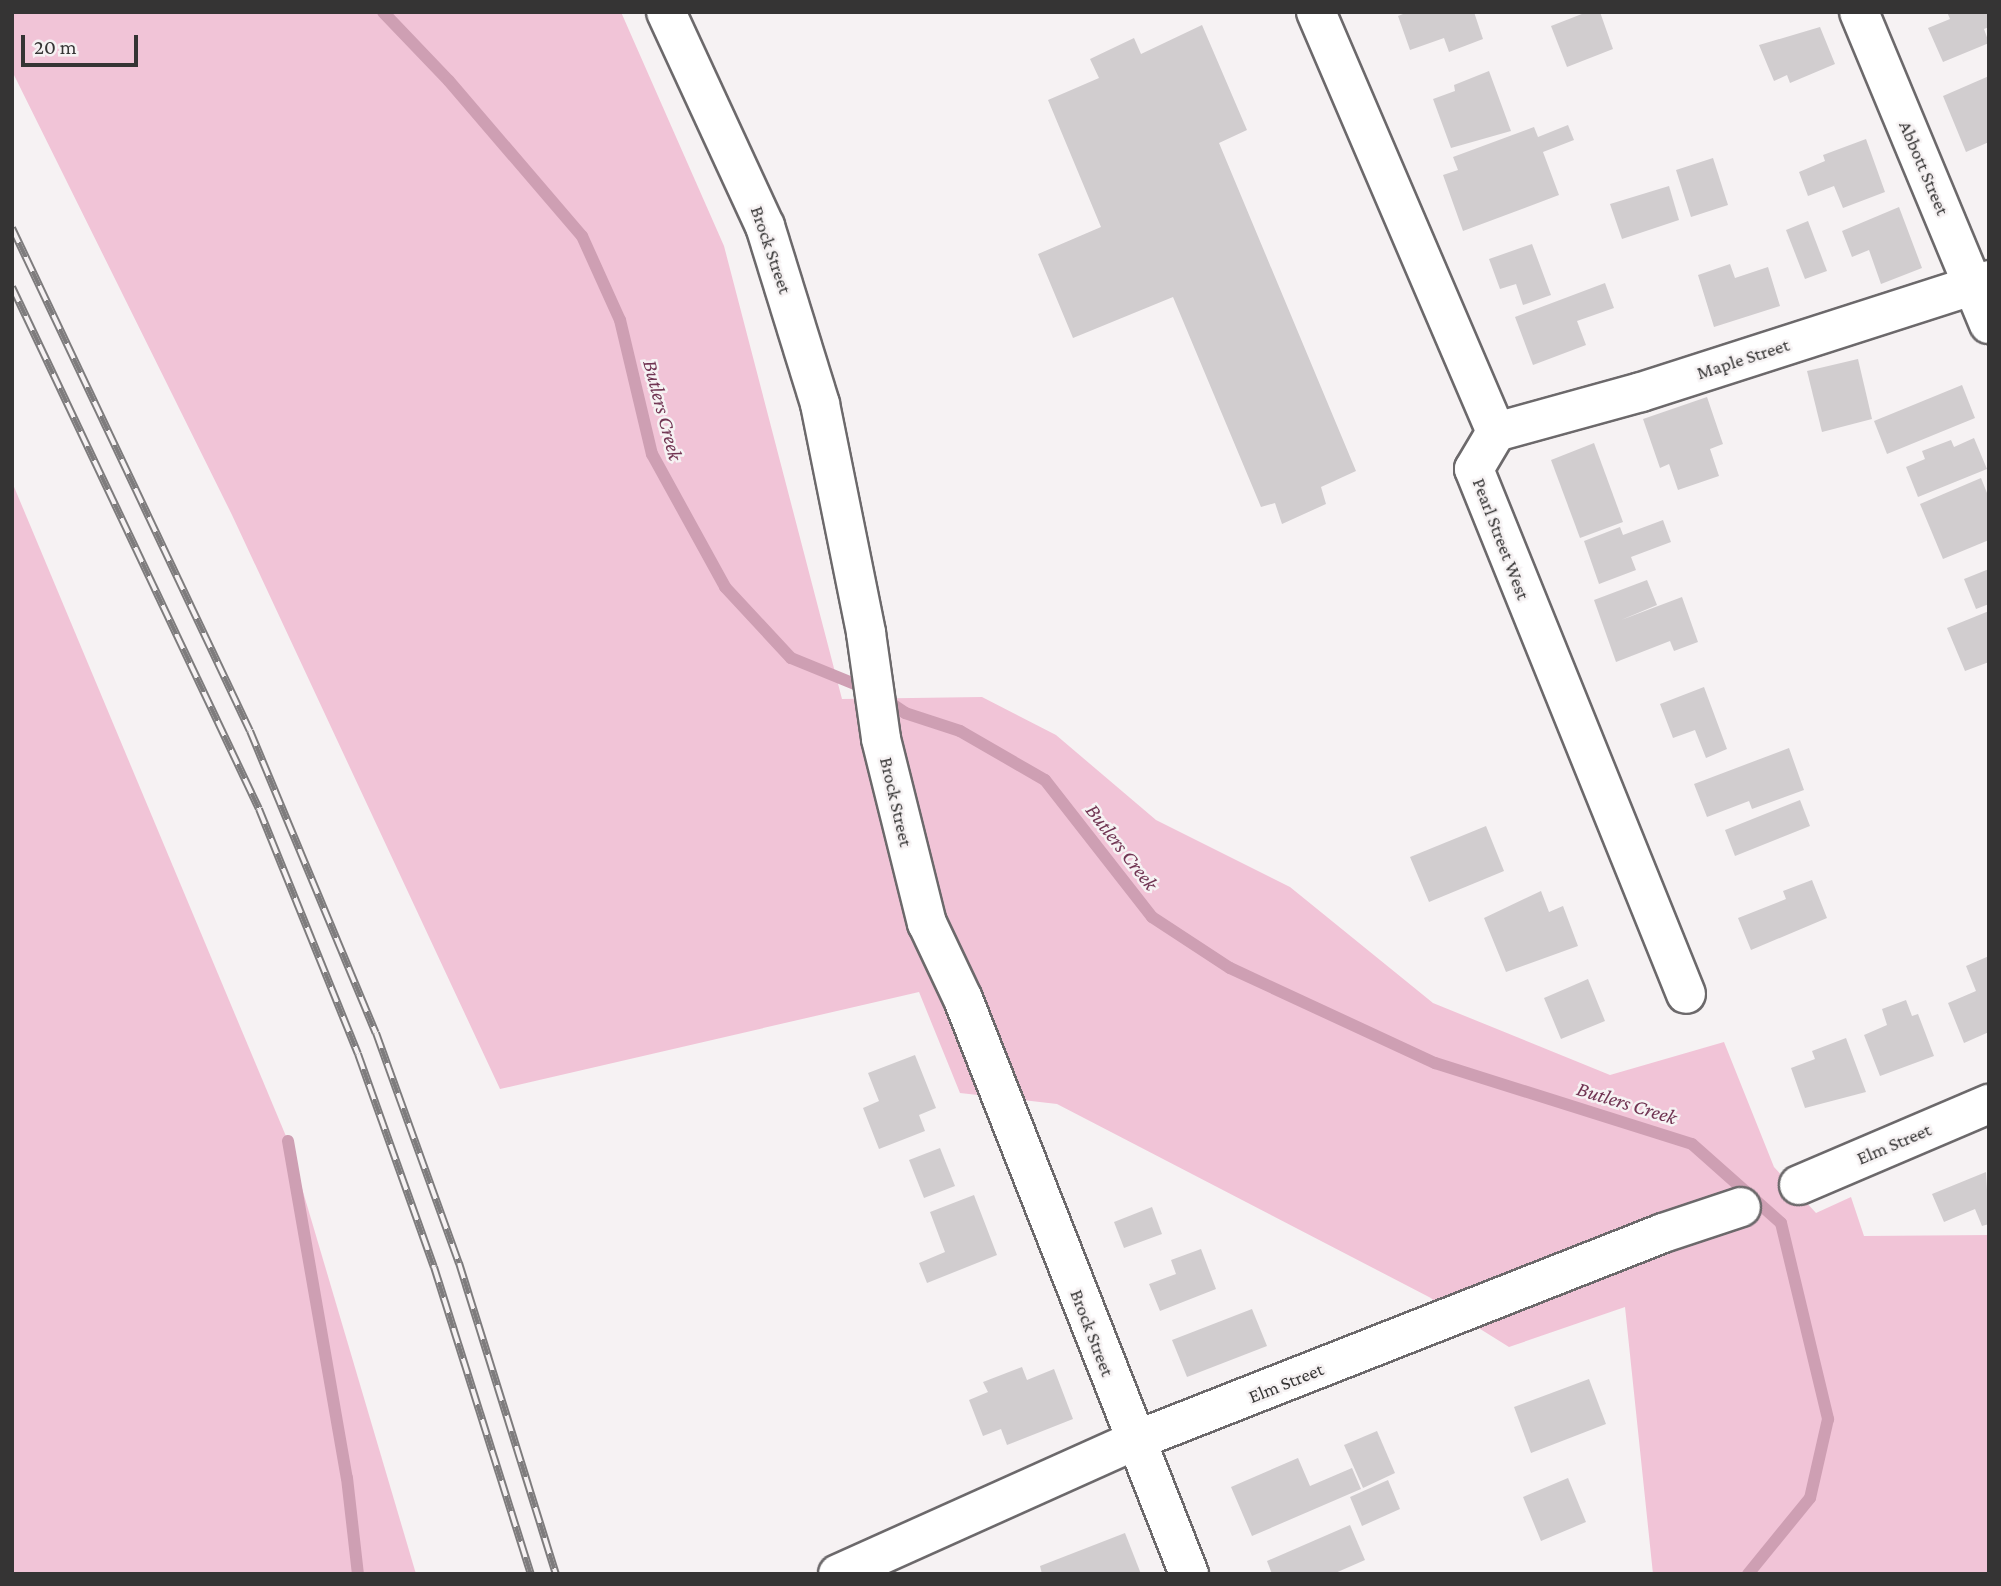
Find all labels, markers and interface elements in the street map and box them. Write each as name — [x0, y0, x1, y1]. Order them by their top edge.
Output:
scale bar — [24, 21, 142, 65]
text: 20 m — [34, 35, 77, 59]
street label: Abbott Street — [1894, 117, 1954, 219]
street label: Brock Street — [745, 203, 797, 297]
street label: Maple Street — [1694, 333, 1792, 385]
water label: Butlers Creek — [637, 357, 689, 463]
street label: Pearl Street West — [1467, 475, 1535, 603]
street label: Brock Street — [875, 755, 917, 849]
water label: Butlers Creek — [1080, 799, 1164, 895]
water label: Butlers Creek — [1574, 1076, 1680, 1130]
street label: Elm Street — [1853, 1118, 1935, 1170]
street label: Brock Street — [1065, 1286, 1119, 1380]
street label: Elm Street — [1245, 1358, 1327, 1408]

